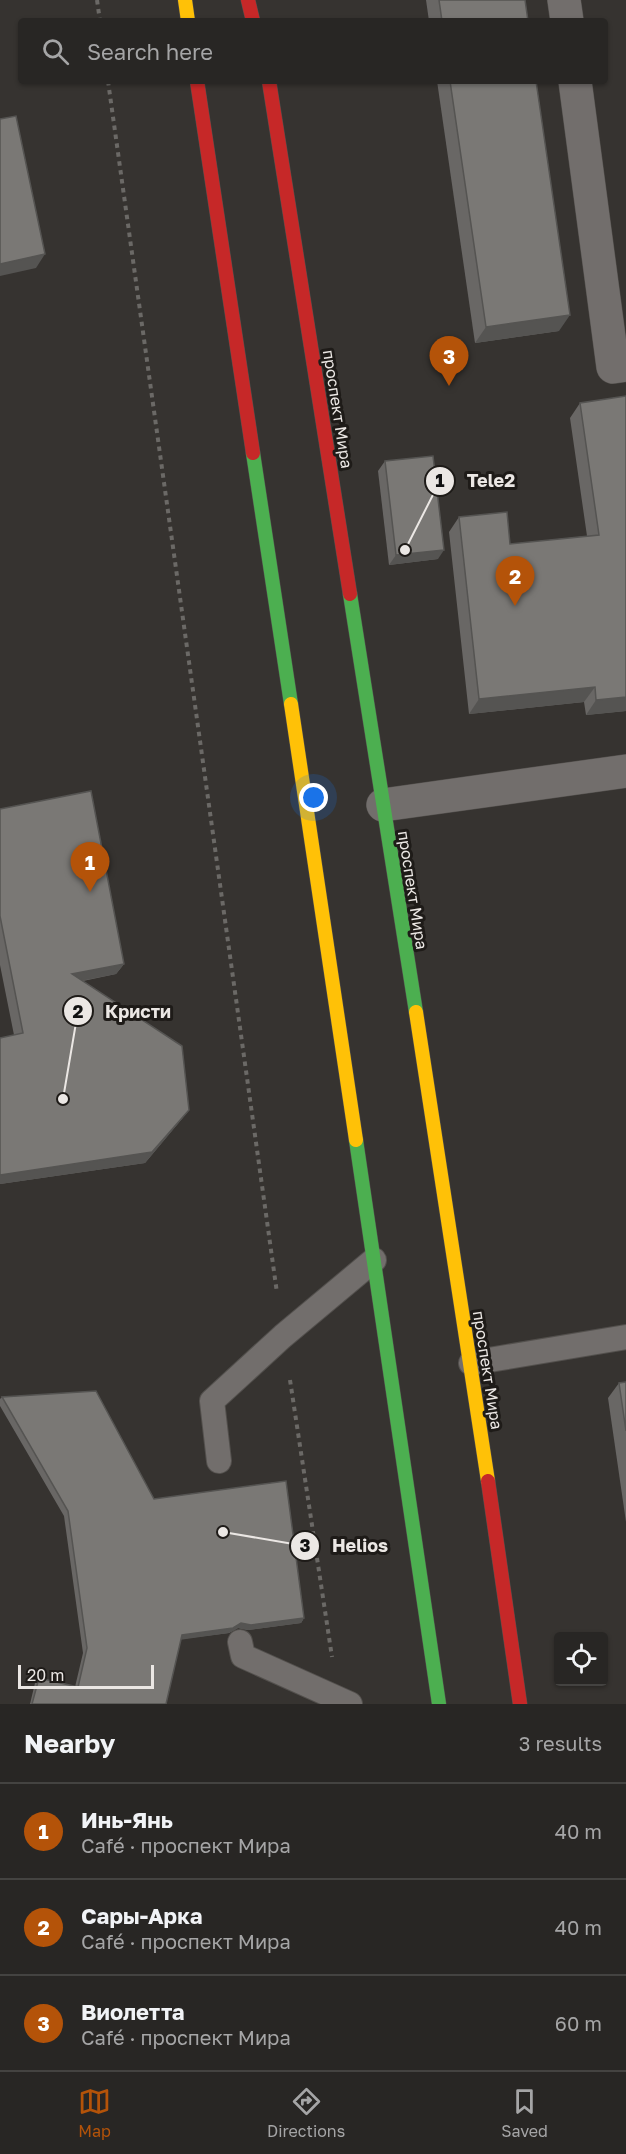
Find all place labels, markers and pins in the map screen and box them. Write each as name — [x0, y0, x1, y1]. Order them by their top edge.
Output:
pin: 3 — [430, 336, 468, 386]
callout: Tele2 — [425, 463, 527, 499]
pin: 2 — [496, 556, 534, 606]
pin: 1 — [70, 842, 110, 892]
callout: Кристи — [63, 993, 183, 1029]
callout: Helios — [290, 1528, 400, 1564]

